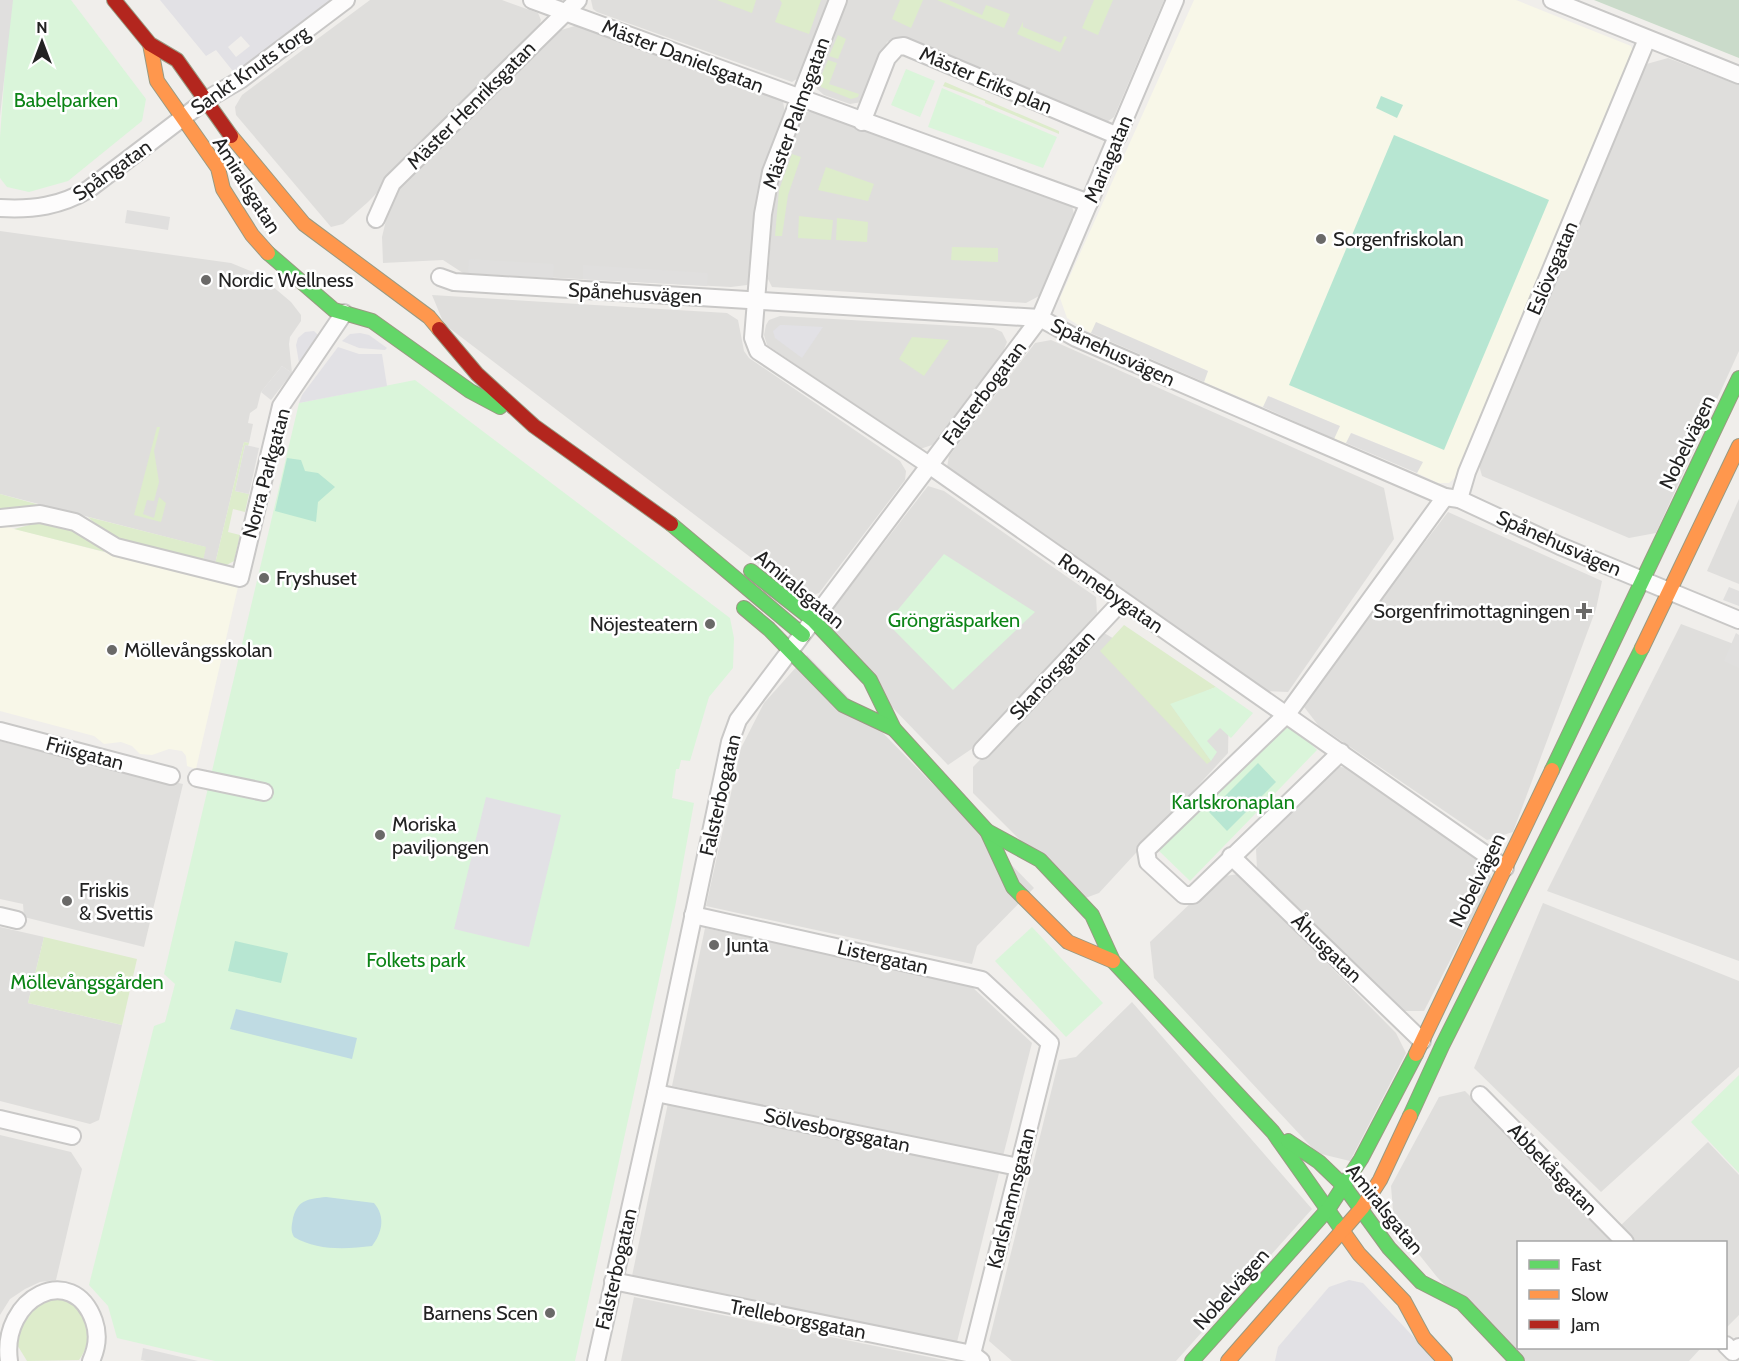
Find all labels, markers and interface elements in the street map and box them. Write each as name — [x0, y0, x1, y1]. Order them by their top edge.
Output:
north arrow — [12, 12, 72, 72]
street label: Mäster Danielsgatan — [599, 14, 767, 98]
text: N — [36, 18, 48, 37]
street label: Sankt Knuts torg — [186, 20, 315, 120]
street label: Mäster Palmsgatan — [757, 34, 835, 192]
street label: Mäster Henriksgatan — [402, 36, 540, 174]
street label: Mäster Eriks plan — [916, 41, 1056, 119]
park label: Babelparken — [14, 88, 118, 112]
street label: Mariagatan — [1079, 112, 1137, 206]
street label: Amiralsgatan — [208, 132, 286, 238]
street label: Spångatan — [68, 134, 156, 206]
street label: Eslövsgatan — [1521, 217, 1583, 319]
place label: Sorgenfriskolan — [1333, 227, 1464, 251]
marker: Sorgenfriskolan — [1314, 232, 1328, 246]
place label: Nordic Wellness — [218, 268, 354, 292]
marker: Nordic Wellness — [199, 273, 213, 287]
street label: Spånehusvägen — [567, 278, 703, 308]
street label: Spånehusvägen — [1047, 313, 1179, 391]
street label: Falsterbogatan — [937, 336, 1031, 450]
street label: Nobelvägen — [1654, 391, 1720, 493]
street label: Norra Parkgatan — [237, 405, 295, 541]
street label: Spånehusvägen — [1493, 505, 1625, 581]
street label: Amiralsgatan — [750, 545, 850, 633]
street label: Ronnebygatan — [1054, 548, 1168, 638]
place label: Fryshuset — [276, 566, 357, 590]
marker: Fryshuset — [257, 571, 271, 585]
place label: Sorgenfrimottagningen — [1373, 599, 1570, 623]
marker: Sorgenfrimottagningen — [1575, 602, 1593, 620]
park label: Gröngräsparken — [888, 608, 1020, 632]
place label: Nöjesteatern — [590, 612, 698, 636]
marker: Nöjesteatern — [703, 617, 717, 631]
street label: Skanörsgatan — [1004, 625, 1100, 725]
place label: Möllevångsskolan — [124, 638, 273, 662]
marker: Möllevångsskolan — [105, 643, 119, 657]
street label: Friisgatan — [43, 731, 127, 775]
street label: Falsterbogatan — [694, 732, 746, 858]
park label: Karlskronaplan — [1171, 790, 1295, 814]
place label: Moriska paviljongen — [392, 812, 489, 859]
marker: Moriska paviljongen — [373, 828, 387, 842]
street label: Nobelvägen — [1444, 829, 1510, 931]
place label: Friskis & Svettis — [79, 878, 153, 925]
marker: Friskis & Svettis — [60, 894, 74, 908]
street label: Åhusgatan — [1287, 909, 1367, 987]
place label: Junta — [725, 933, 769, 957]
street label: Listergatan — [835, 935, 931, 979]
marker: Junta — [707, 938, 721, 952]
park label: Folkets park — [366, 948, 466, 972]
park label: Möllevångsgården — [10, 970, 164, 994]
street label: Sölvesborgsgatan — [762, 1103, 912, 1157]
street label: Abbekåsgatan — [1503, 1118, 1603, 1220]
street label: Karlshamnsgatan — [982, 1125, 1040, 1271]
street label: Amiralsgatan — [1341, 1159, 1429, 1259]
street label: Falsterbogatan — [590, 1206, 642, 1332]
legend — [1517, 1241, 1727, 1349]
street label: Nobelvägen — [1188, 1243, 1274, 1335]
text: Fast — [1571, 1254, 1602, 1276]
text: Slow — [1571, 1284, 1608, 1306]
street label: Trelleborgsgatan — [728, 1294, 868, 1344]
place label: Barnens Scen — [423, 1301, 538, 1325]
marker: Barnens Scen — [543, 1306, 557, 1320]
text: Jam — [1570, 1314, 1600, 1336]

